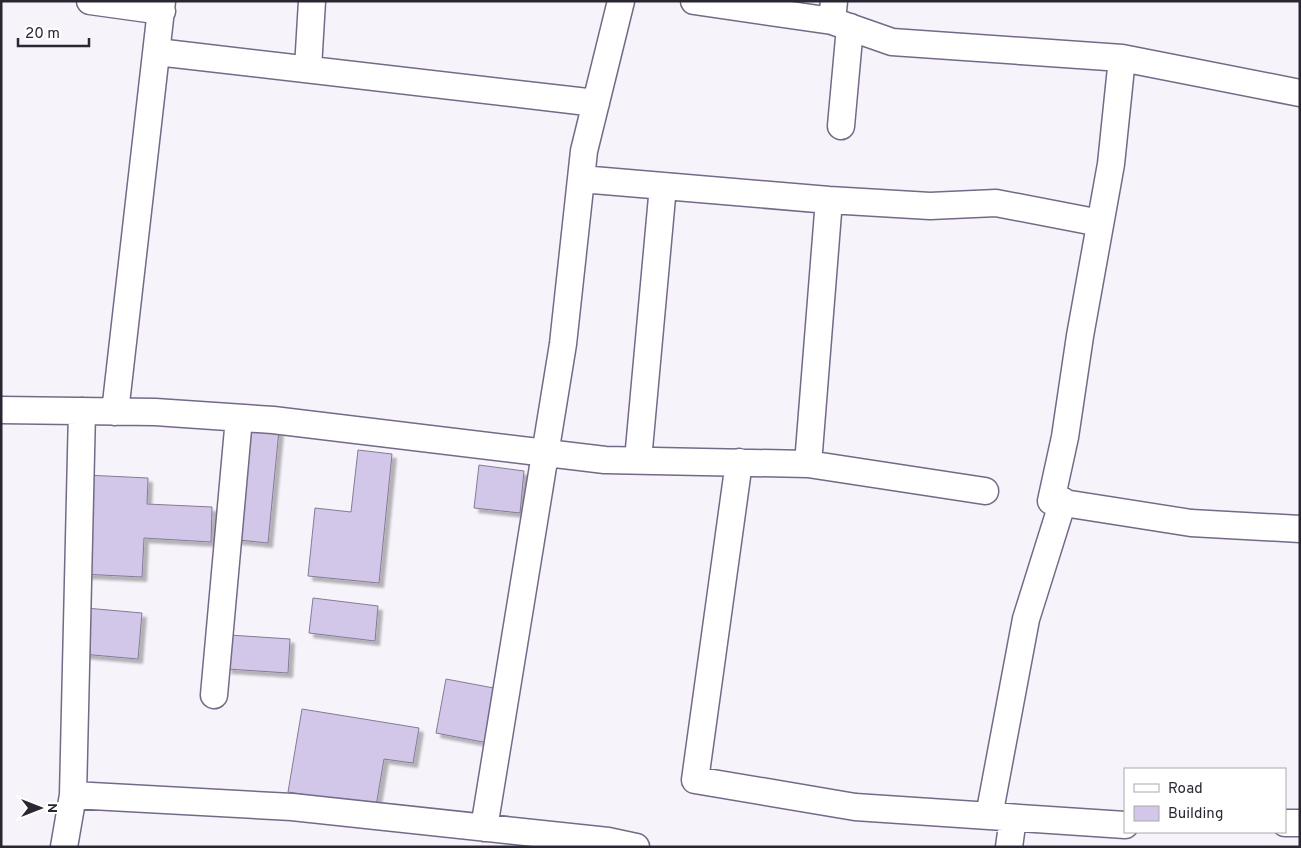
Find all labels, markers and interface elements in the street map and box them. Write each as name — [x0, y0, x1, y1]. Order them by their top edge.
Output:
scale bar — [18, 15, 89, 47]
text: 20 m — [25, 25, 60, 44]
legend — [1124, 768, 1286, 833]
text: Road — [1168, 780, 1203, 799]
north arrow — [15, 783, 65, 833]
text: N — [43, 803, 60, 813]
text: Building — [1168, 805, 1223, 824]

